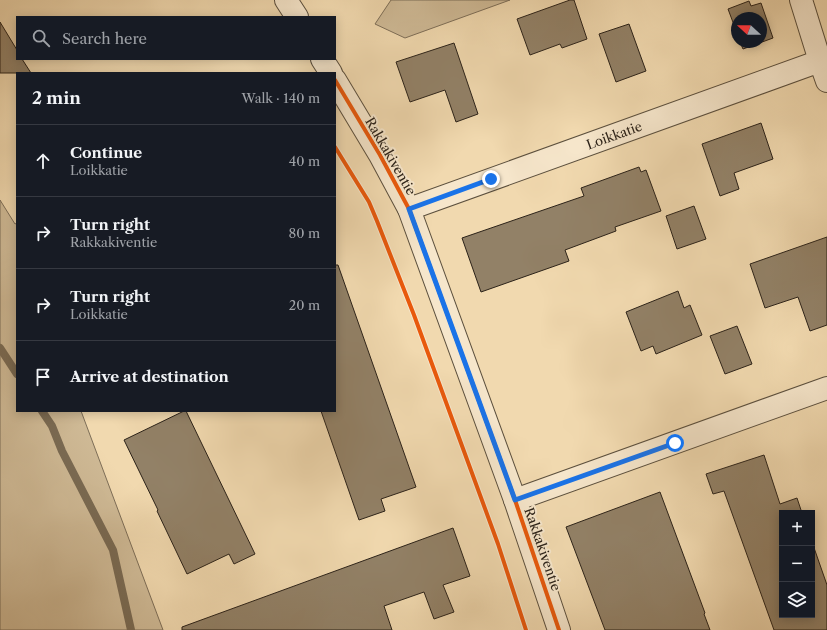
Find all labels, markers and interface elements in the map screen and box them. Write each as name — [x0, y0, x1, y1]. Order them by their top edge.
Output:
north arrow — [731, 12, 767, 48]
search box — [16, 16, 336, 60]
icon: search — [30, 27, 52, 49]
text: Search here — [62, 29, 147, 48]
text: 2 min — [32, 88, 81, 108]
text: Walk · 140 m — [242, 90, 320, 106]
street label: Rakkakiventie — [362, 114, 420, 198]
street label: Loikkatie — [584, 118, 644, 152]
text: Continue — [70, 143, 142, 162]
icon: ahead — [32, 150, 54, 172]
text: 40 m — [289, 153, 320, 169]
text: Loikkatie — [70, 162, 128, 178]
route end — [482, 170, 500, 188]
text: Turn right — [70, 215, 150, 234]
icon: right — [32, 222, 54, 244]
text: 80 m — [288, 225, 320, 241]
text: Rakkakiventie — [70, 234, 157, 250]
text: Turn right — [70, 287, 150, 306]
icon: right — [32, 294, 54, 316]
text: 20 m — [289, 297, 320, 313]
text: Loikkatie — [70, 306, 128, 322]
icon: arrive — [32, 366, 54, 388]
text: Arrive at destination — [70, 367, 229, 386]
route start — [666, 434, 684, 452]
street label: Rakkakiventie — [521, 505, 565, 593]
map controls — [779, 510, 815, 618]
button: + — [779, 510, 815, 546]
button: − — [779, 546, 815, 582]
button: layers — [779, 582, 815, 618]

